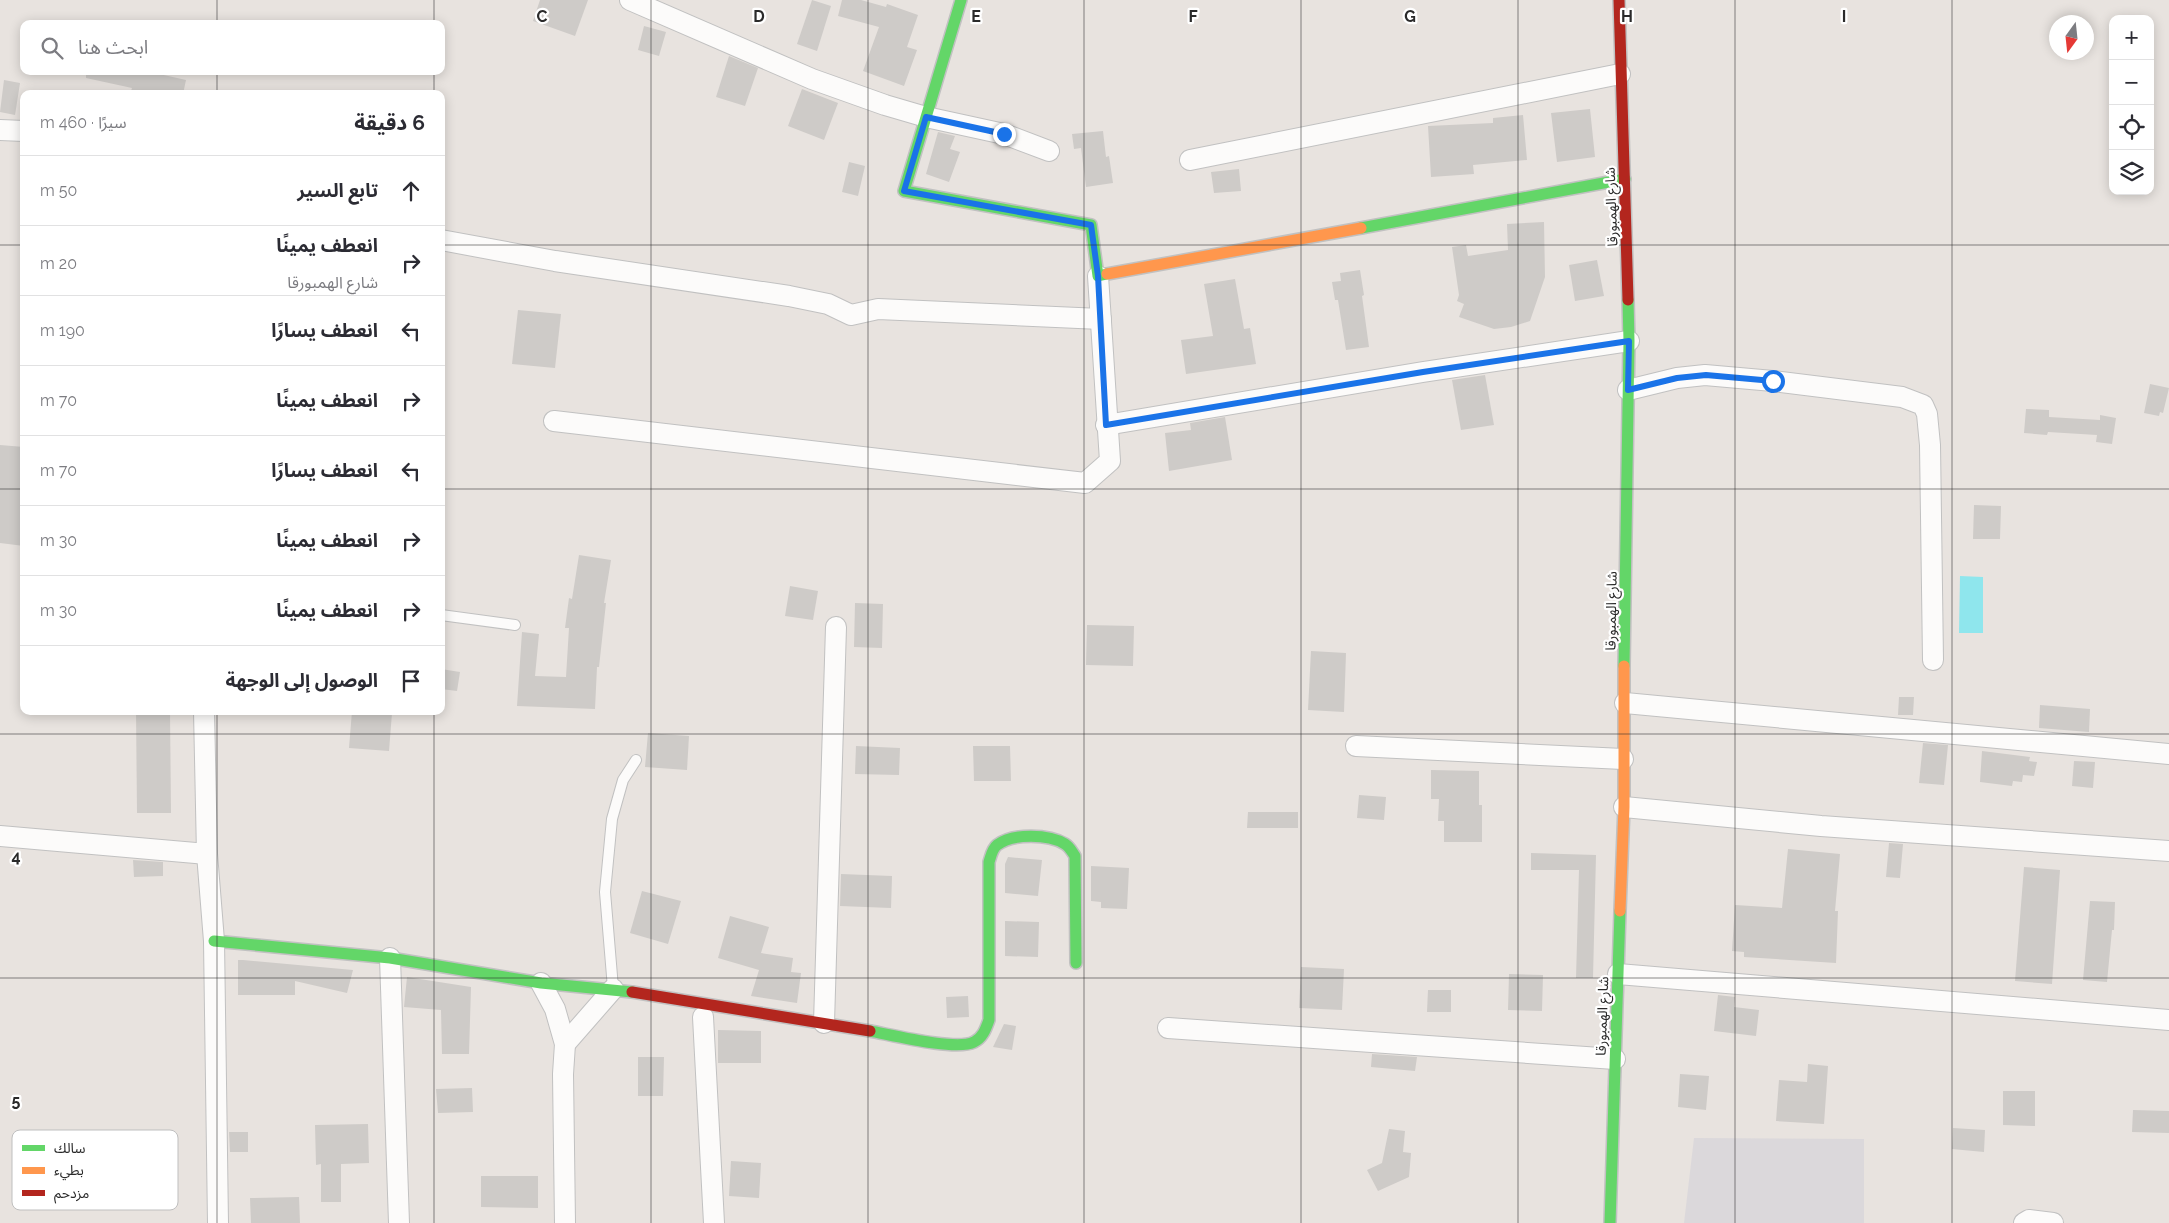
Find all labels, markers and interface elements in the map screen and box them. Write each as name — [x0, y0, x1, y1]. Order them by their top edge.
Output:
text: C — [537, 7, 548, 26]
text: D — [753, 7, 765, 26]
text: E — [971, 7, 981, 26]
text: F — [1188, 7, 1198, 26]
text: G — [1404, 7, 1416, 26]
text: H — [1621, 7, 1633, 26]
text: I — [1842, 7, 1846, 26]
north arrow — [2049, 15, 2094, 60]
map controls — [2109, 15, 2154, 195]
button: + — [2109, 15, 2154, 60]
search box — [20, 20, 445, 75]
icon: search — [38, 34, 66, 62]
text: ابحث هنا — [78, 36, 148, 58]
button: − — [2109, 60, 2154, 105]
button: locate — [2109, 105, 2154, 150]
text: 6 دقيقة — [354, 110, 425, 135]
text: سيرًا · 460 m — [40, 113, 126, 132]
route end — [993, 123, 1016, 146]
button: layers — [2109, 150, 2154, 195]
street label: شارع الهمبورقا — [1602, 167, 1623, 247]
icon: ahead — [397, 177, 425, 205]
text: تابع السير — [297, 179, 378, 201]
text: 50 m — [40, 181, 77, 200]
text: انعطف يمينًا — [276, 234, 378, 256]
icon: right — [397, 249, 425, 277]
text: 20 m — [40, 254, 77, 273]
text: شارع الهمبورقا — [287, 273, 378, 292]
icon: left — [397, 317, 425, 345]
text: انعطف يسارًا — [271, 319, 378, 341]
text: 190 m — [40, 321, 85, 340]
route start — [1762, 370, 1785, 393]
icon: right — [397, 387, 425, 415]
text: انعطف يمينًا — [276, 389, 378, 411]
text: 70 m — [40, 391, 77, 410]
icon: left — [397, 457, 425, 485]
text: انعطف يسارًا — [271, 459, 378, 481]
text: 70 m — [40, 461, 77, 480]
icon: right — [397, 527, 425, 555]
text: انعطف يمينًا — [276, 529, 378, 551]
text: 30 m — [40, 531, 77, 550]
street label: شارع الهمبورقا — [1602, 571, 1623, 651]
icon: right — [397, 597, 425, 625]
text: انعطف يمينًا — [276, 599, 378, 621]
text: 30 m — [40, 601, 77, 620]
icon: arrive — [397, 667, 425, 695]
text: الوصول إلى الوجهة — [225, 669, 378, 691]
text: 4 — [11, 847, 21, 866]
street label: شارع الهمبورقا — [1593, 976, 1614, 1056]
text: 5 — [12, 1091, 21, 1110]
legend — [12, 1130, 178, 1210]
text: سالك — [54, 1140, 86, 1156]
text: بطيء — [54, 1162, 84, 1181]
text: مزدحم — [54, 1185, 89, 1204]

